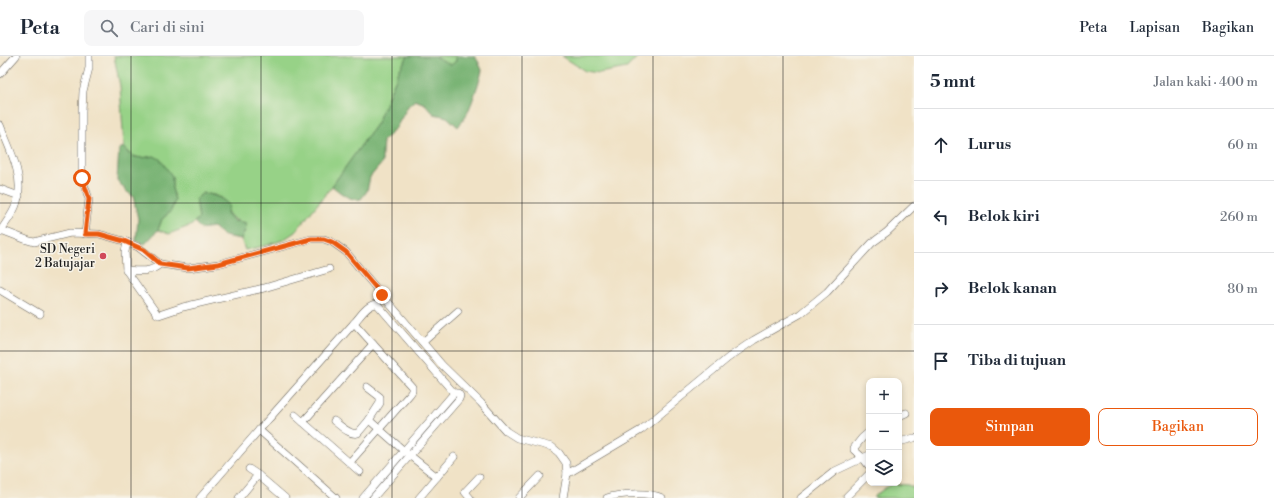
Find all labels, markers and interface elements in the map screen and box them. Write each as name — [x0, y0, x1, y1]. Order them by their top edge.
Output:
search box — [84, 10, 364, 46]
text: Peta — [20, 16, 60, 40]
icon: search — [98, 17, 120, 39]
text: Cari di sini — [130, 18, 205, 37]
text: Peta — [1079, 19, 1107, 37]
text: Lapisan — [1129, 19, 1180, 37]
text: Bagikan — [1202, 19, 1254, 37]
text: 5 mnt — [930, 71, 975, 93]
text: Jalan kaki · 400 m — [1154, 74, 1258, 90]
icon: ahead — [930, 134, 952, 156]
text: Lurus — [968, 135, 1011, 154]
text: 60 m — [1227, 137, 1258, 153]
route start — [73, 169, 91, 187]
icon: left — [930, 206, 952, 228]
text: Belok kiri — [968, 207, 1039, 226]
text: 260 m — [1220, 209, 1258, 225]
place label: SD Negeri 2 Batujajar — [35, 242, 95, 271]
marker: SD Negeri 2 Batujajar — [98, 251, 108, 261]
icon: right — [930, 278, 952, 300]
text: Belok kanan — [968, 279, 1057, 298]
text: 80 m — [1227, 281, 1258, 297]
route end — [373, 286, 391, 304]
icon: arrive — [930, 350, 952, 372]
text: Tiba di tujuan — [968, 351, 1066, 370]
map controls — [866, 378, 902, 486]
button: + — [866, 378, 902, 414]
button: Simpan — [930, 408, 1090, 446]
button: Bagikan — [1098, 408, 1258, 446]
button: − — [866, 414, 902, 450]
button: layers — [866, 450, 902, 486]

